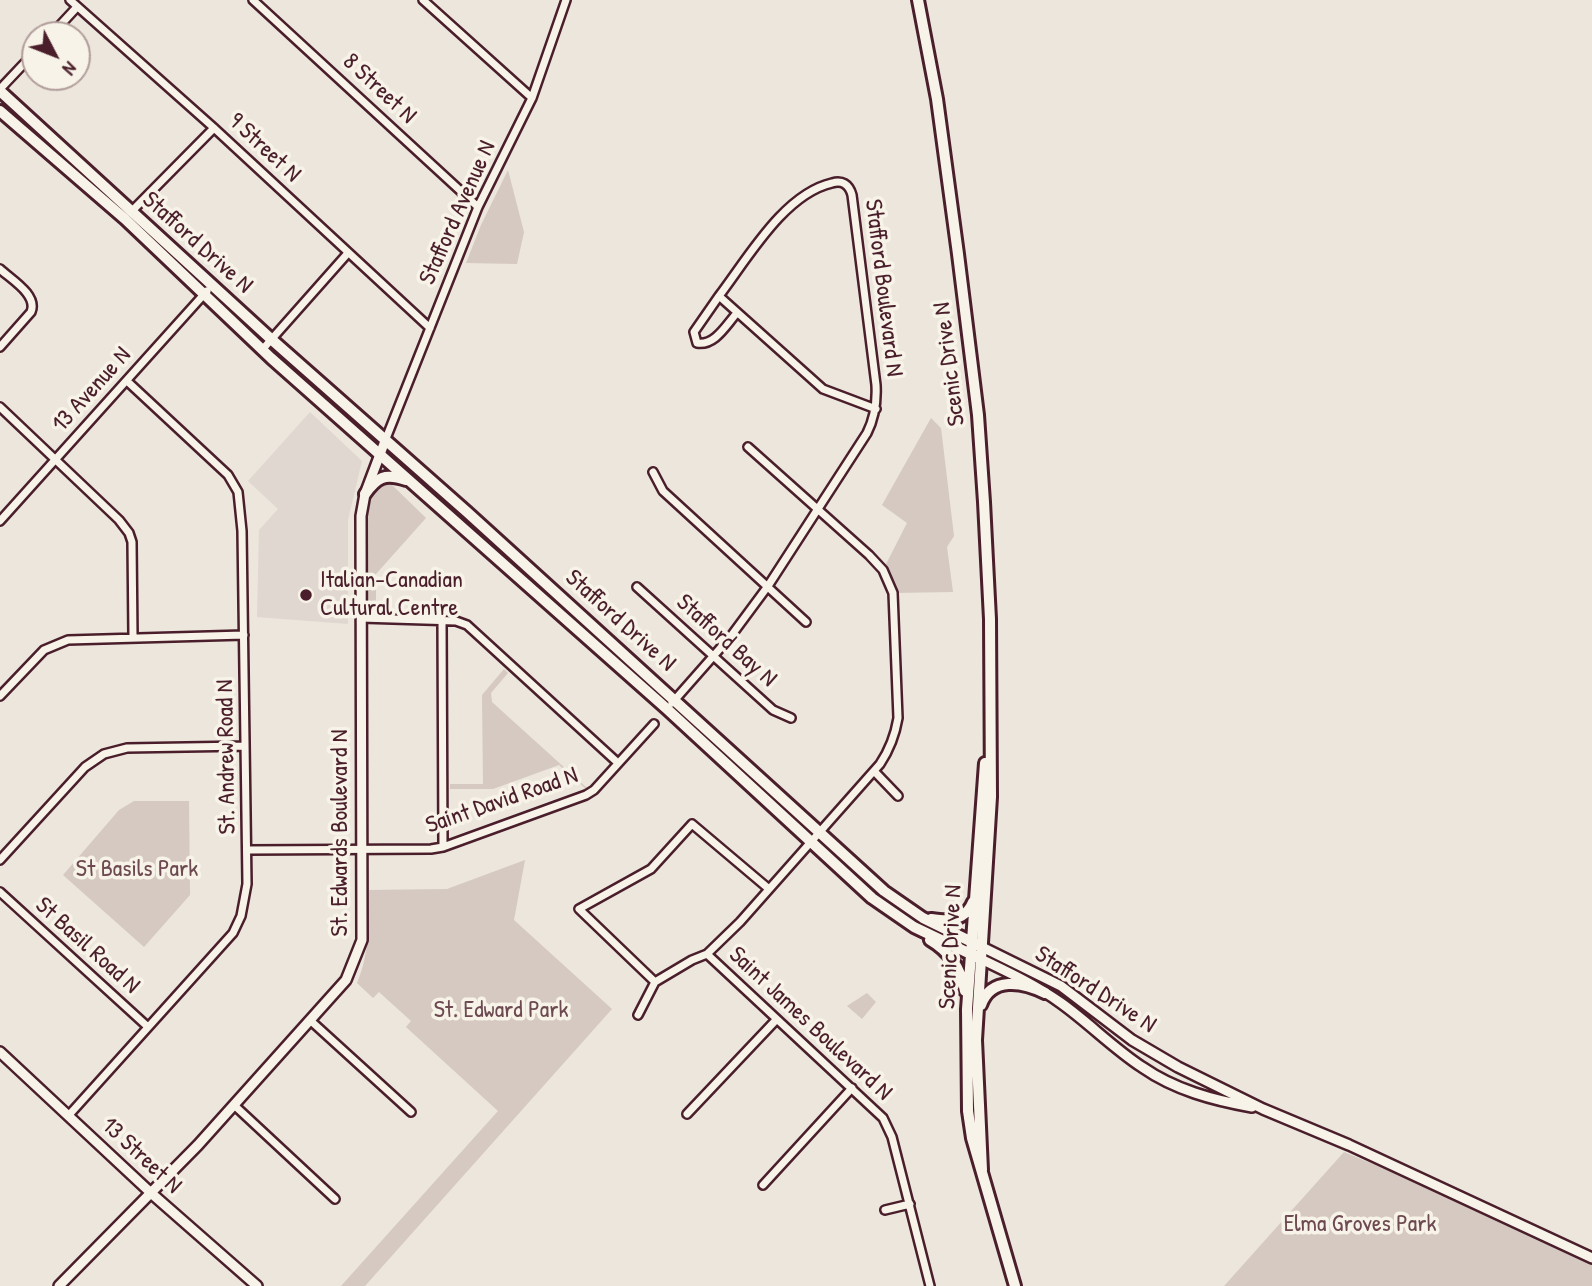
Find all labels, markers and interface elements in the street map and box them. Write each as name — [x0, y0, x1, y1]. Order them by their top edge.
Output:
north arrow — [21, 21, 91, 91]
street label: 8 Street N — [336, 48, 422, 130]
text: N — [57, 56, 83, 81]
street label: 9 Street N — [222, 107, 306, 189]
street label: Stafford Avenue N — [413, 137, 503, 289]
street label: Stafford Drive N — [136, 186, 258, 300]
street label: Stafford Boulevard N — [858, 198, 908, 378]
street label: Scenic Drive N — [928, 301, 972, 427]
street label: 13 Avenue N — [46, 342, 138, 438]
street label: Stafford Drive N — [559, 564, 681, 678]
place label: Italian-Canadian Cultural Centre — [320, 567, 463, 623]
marker: Italian-Canadian Cultural Centre — [298, 587, 314, 603]
street label: Stafford Bay N — [670, 588, 782, 694]
street label: St. Andrew Road N — [211, 679, 243, 835]
street label: St. Edwards Boulevard N — [327, 729, 355, 937]
street label: Saint David Road N — [422, 762, 582, 840]
park label: St Basils Park — [76, 856, 198, 884]
street label: Scenic Drive N — [933, 884, 969, 1010]
street label: St Basil Road N — [29, 892, 145, 1000]
street label: Stafford Drive N — [1029, 940, 1161, 1040]
street label: Saint James Boulevard N — [722, 941, 898, 1107]
park label: St. Edward Park — [434, 997, 568, 1025]
street label: 13 Street N — [95, 1112, 187, 1200]
park label: Elma Groves Park — [1284, 1211, 1436, 1239]

